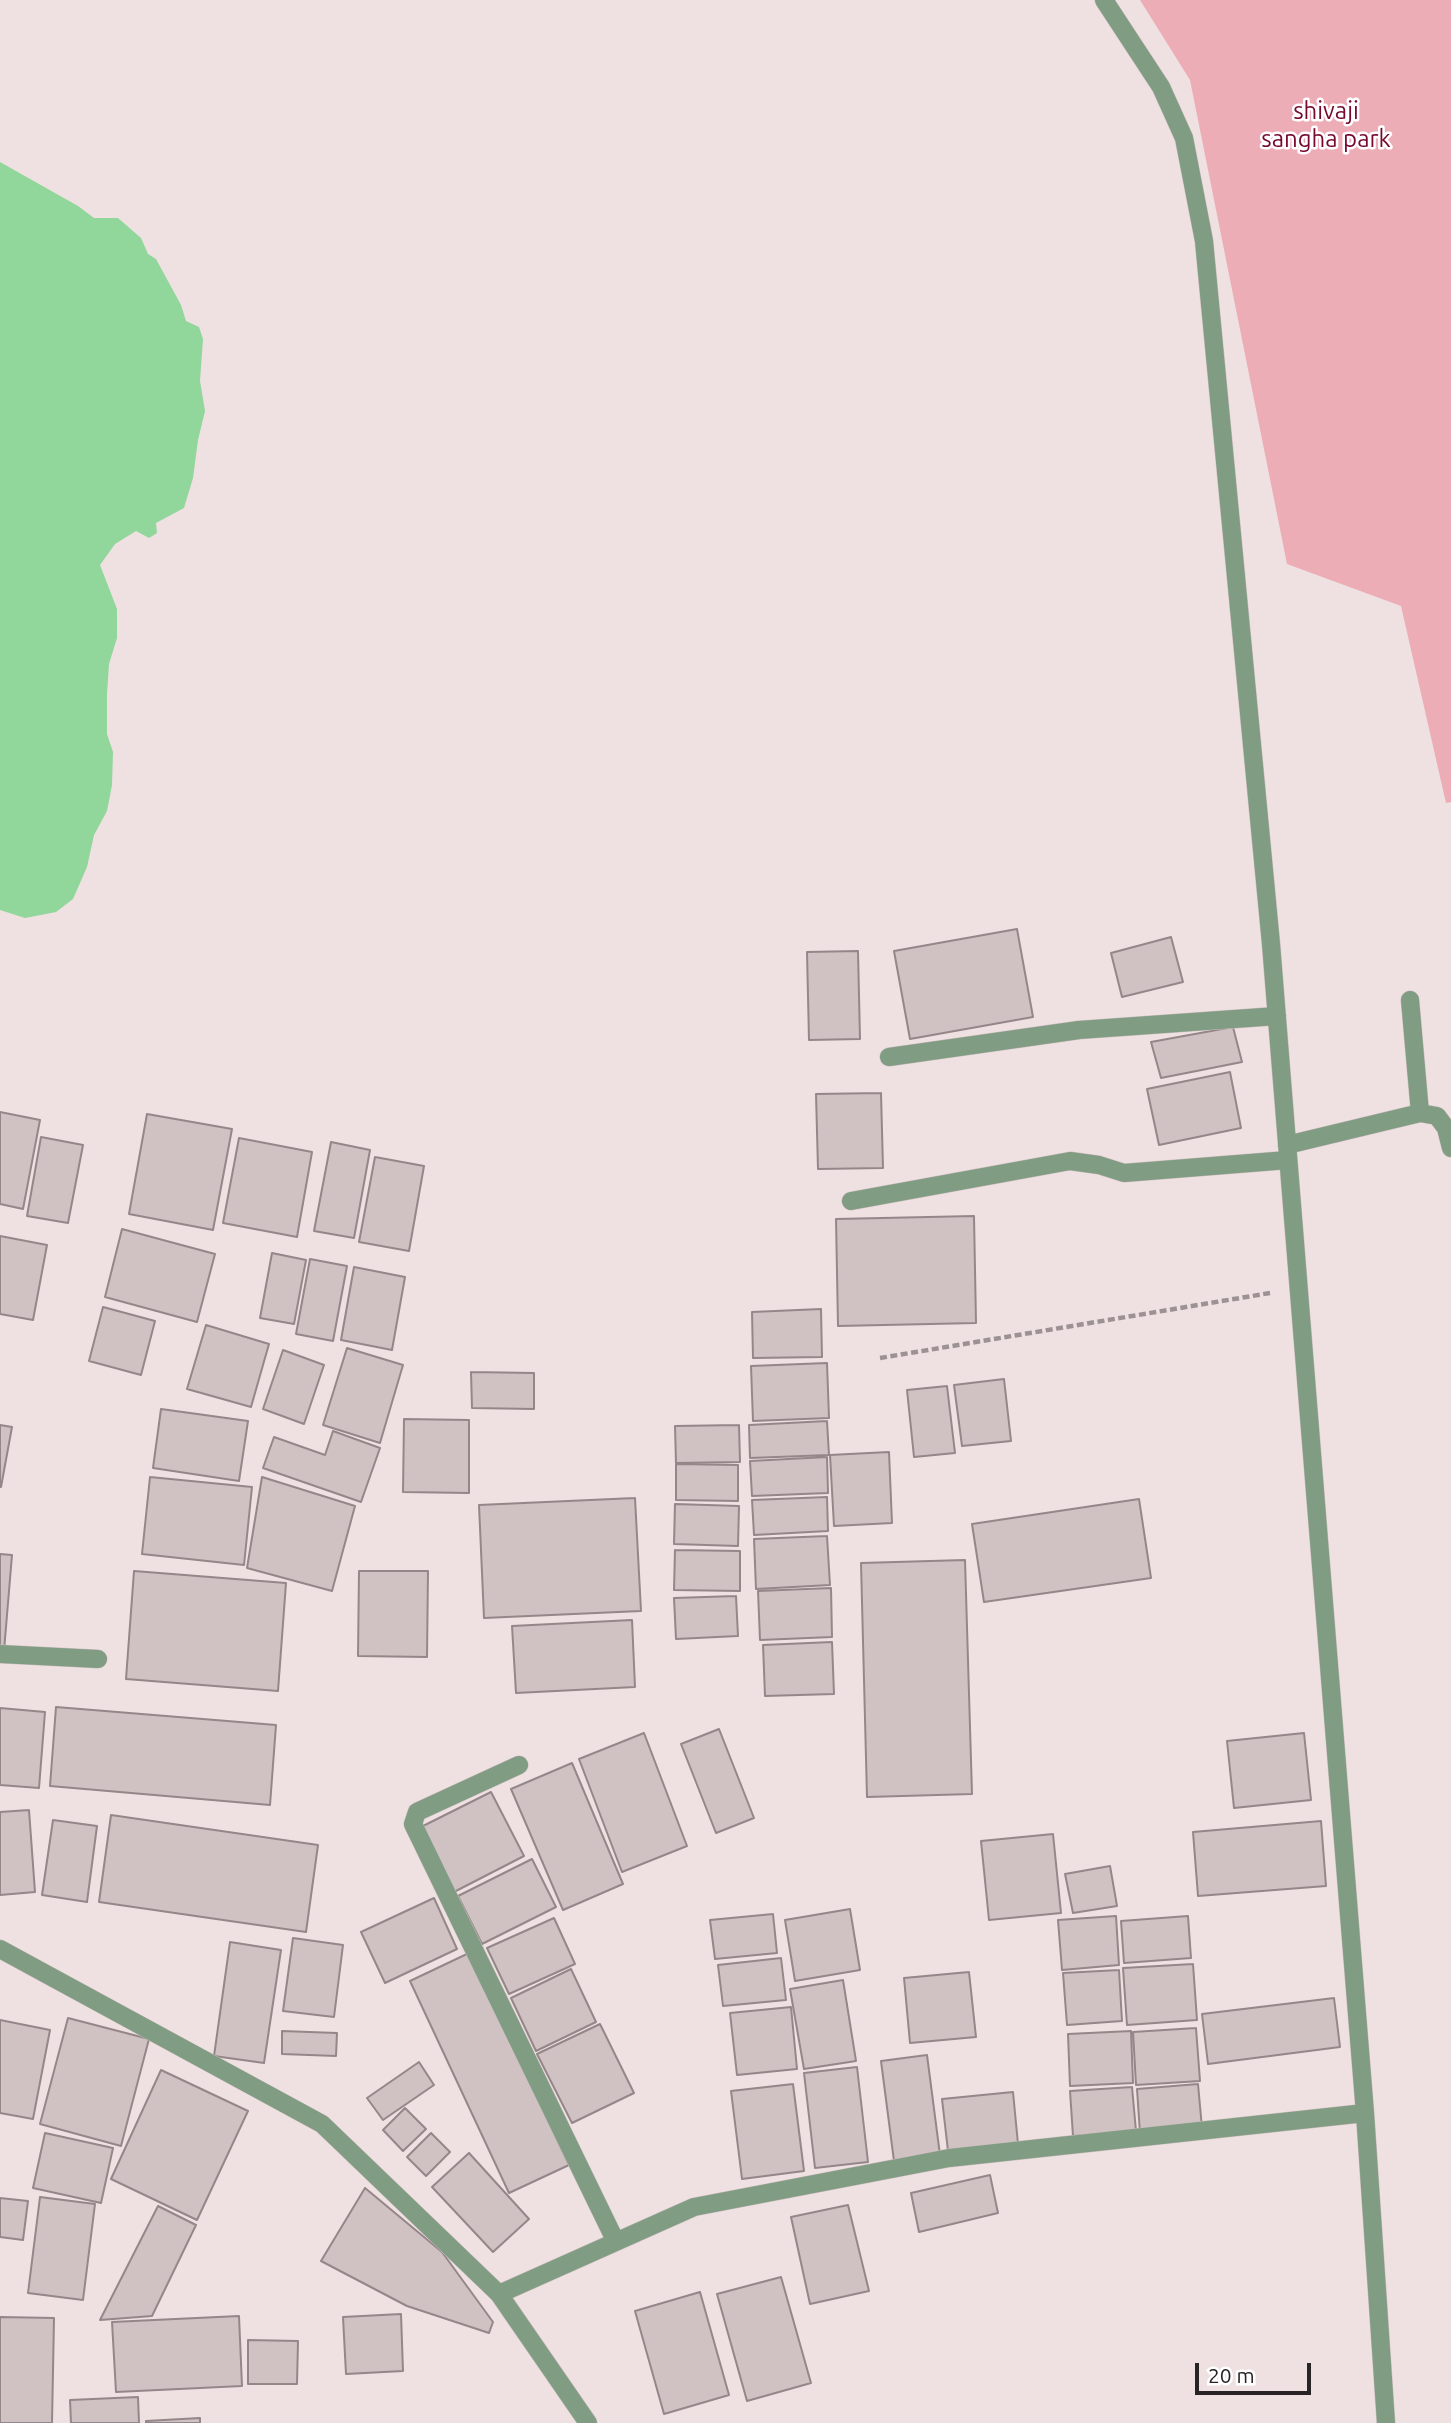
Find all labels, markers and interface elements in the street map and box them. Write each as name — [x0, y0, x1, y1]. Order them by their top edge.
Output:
park label: shivaji sangha park — [1261, 97, 1391, 153]
scale bar — [1199, 2350, 1314, 2394]
text: 20 m — [1208, 2363, 1255, 2387]

